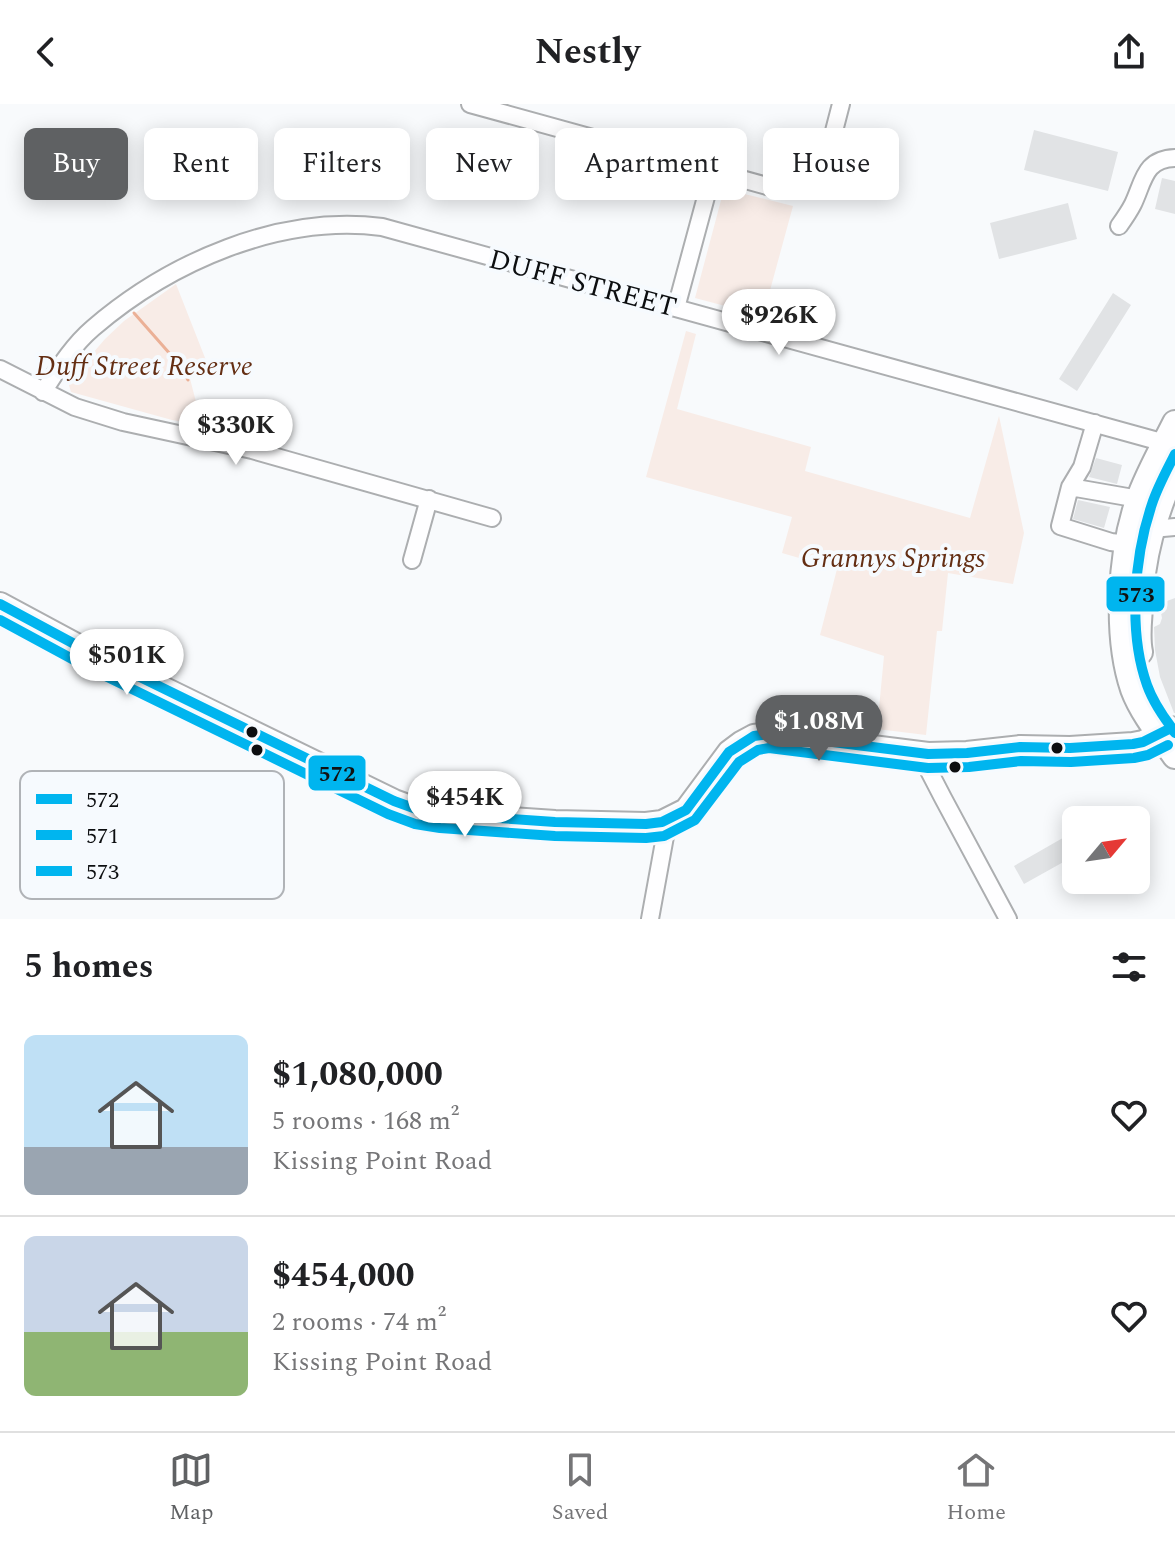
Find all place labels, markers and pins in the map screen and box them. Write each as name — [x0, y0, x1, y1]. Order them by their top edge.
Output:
pin: $926K — [723, 289, 835, 357]
pin: $330K — [180, 399, 292, 467]
pin: $501K — [71, 629, 183, 697]
pin: $1.08M — [754, 695, 884, 763]
unlabelled marker — [244, 724, 260, 740]
unlabelled marker — [1049, 740, 1065, 756]
unlabelled marker — [249, 742, 265, 758]
unlabelled marker — [947, 759, 963, 775]
pin: $454K — [409, 771, 521, 839]

